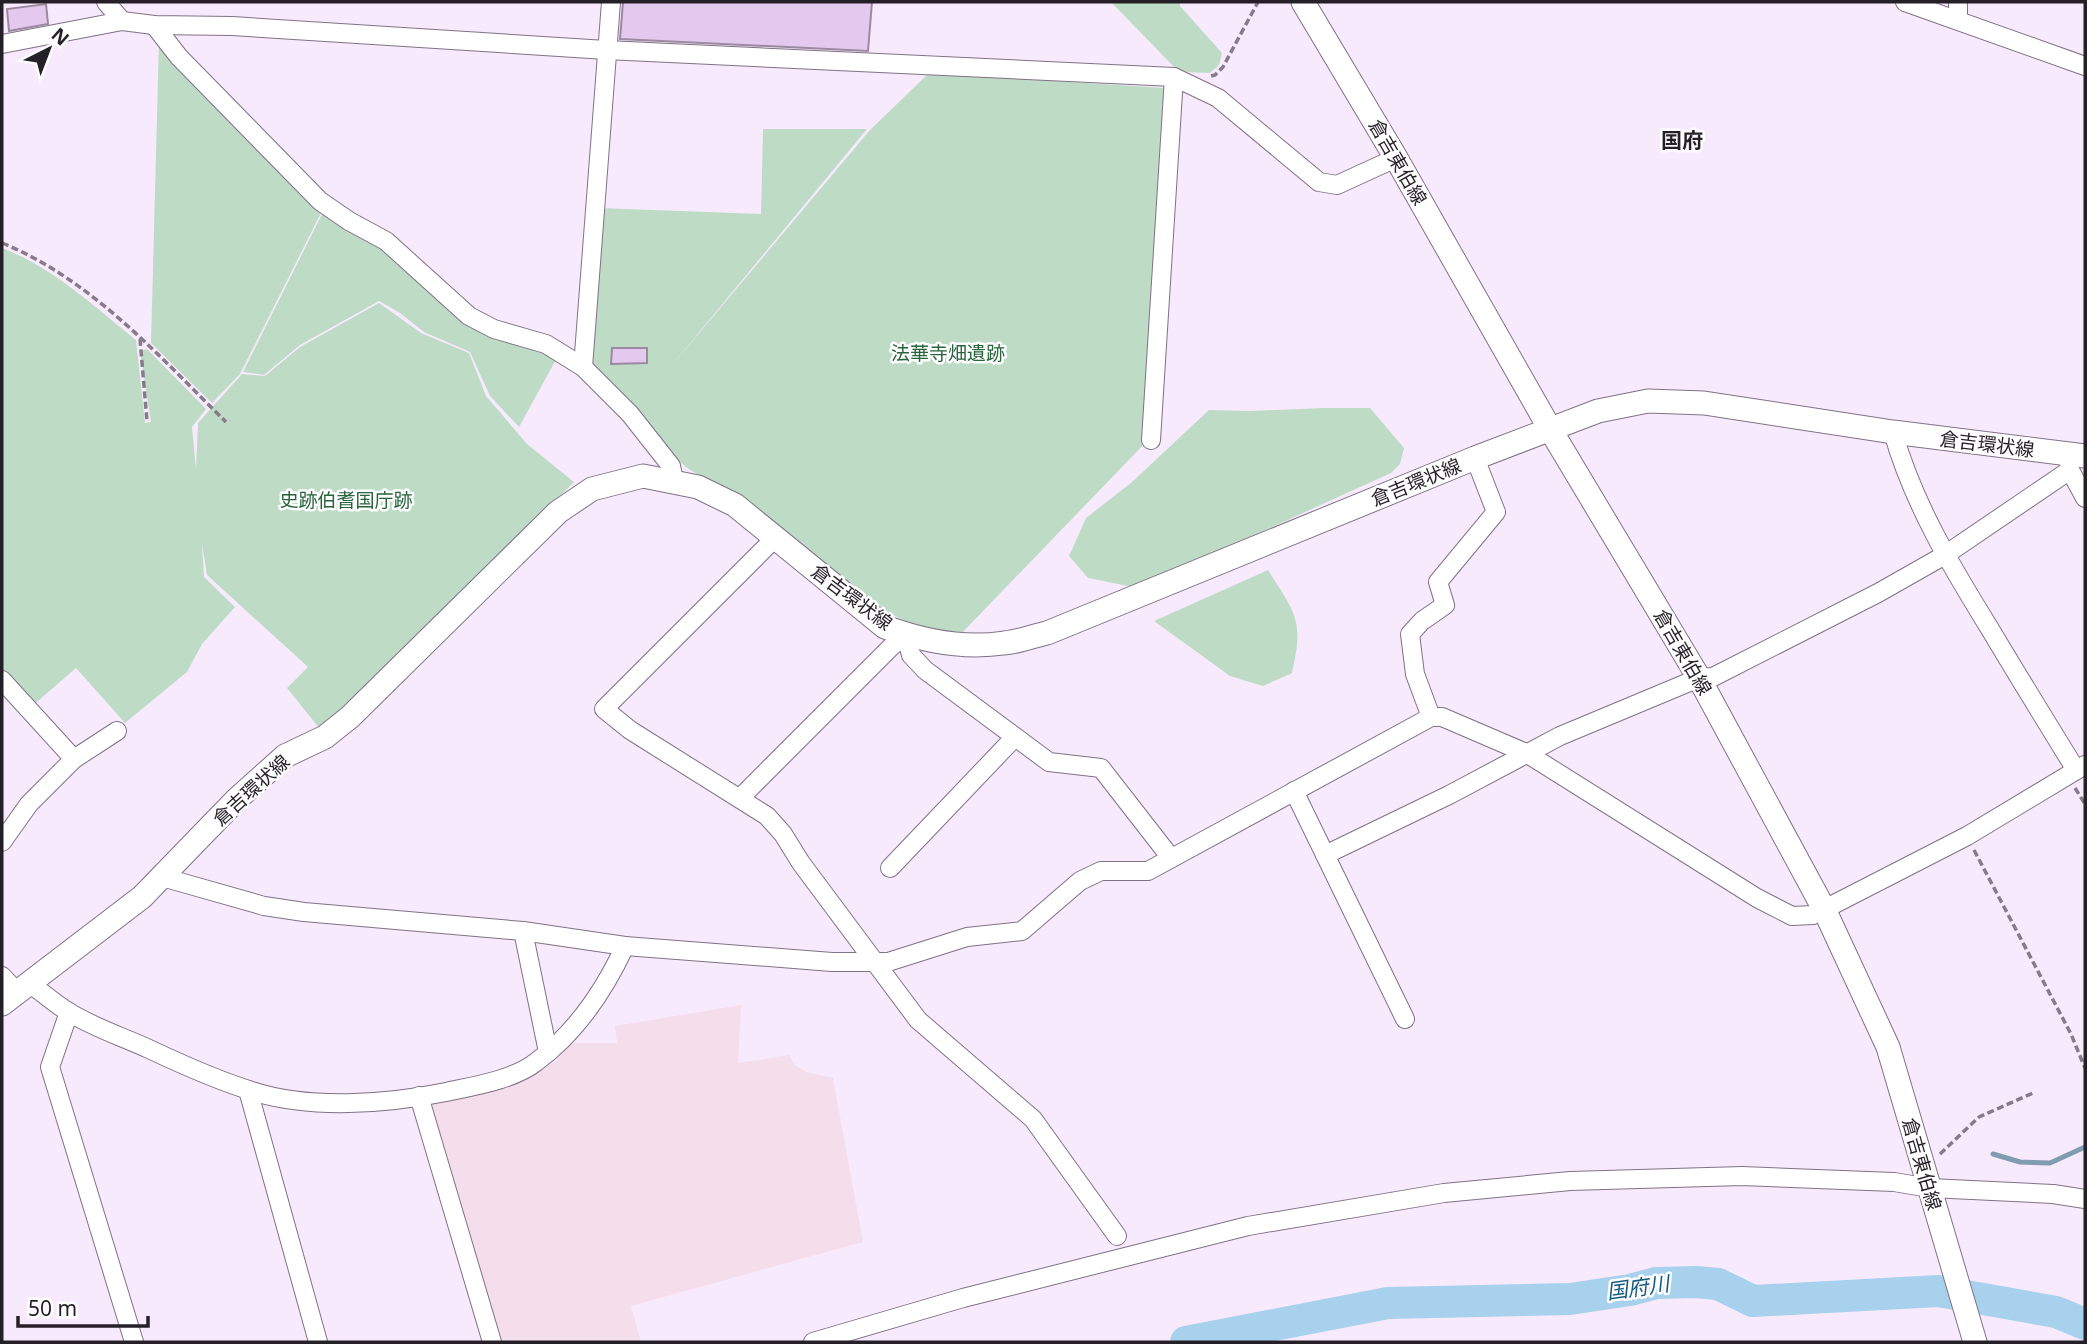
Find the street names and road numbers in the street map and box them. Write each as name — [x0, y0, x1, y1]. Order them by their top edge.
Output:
street label: 倉吉東伯線 — [1363, 114, 1433, 210]
street label: 倉吉環状線 — [1938, 425, 2036, 463]
street label: 倉吉環状線 — [1367, 452, 1465, 512]
street label: 倉吉環状線 — [806, 558, 898, 636]
street label: 倉吉東伯線 — [1648, 604, 1718, 700]
street label: 倉吉環状線 — [207, 749, 295, 831]
street label: 倉吉東伯線 — [1896, 1115, 1948, 1213]

